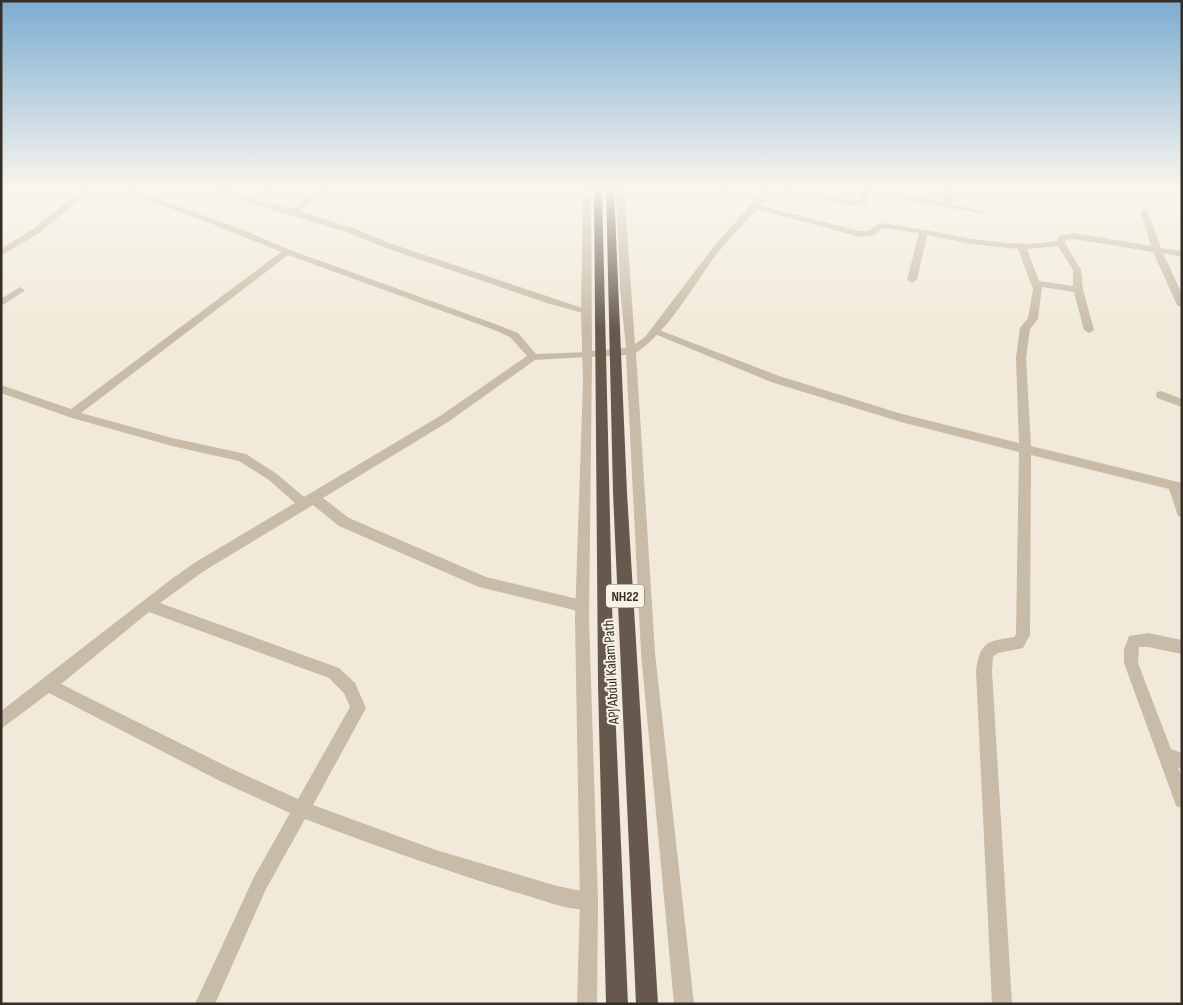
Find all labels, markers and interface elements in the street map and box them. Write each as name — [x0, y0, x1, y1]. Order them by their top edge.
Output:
road number: NH22 — [606, 584, 644, 608]
street label: APJ Abdul Kalam Path — [599, 619, 624, 726]

